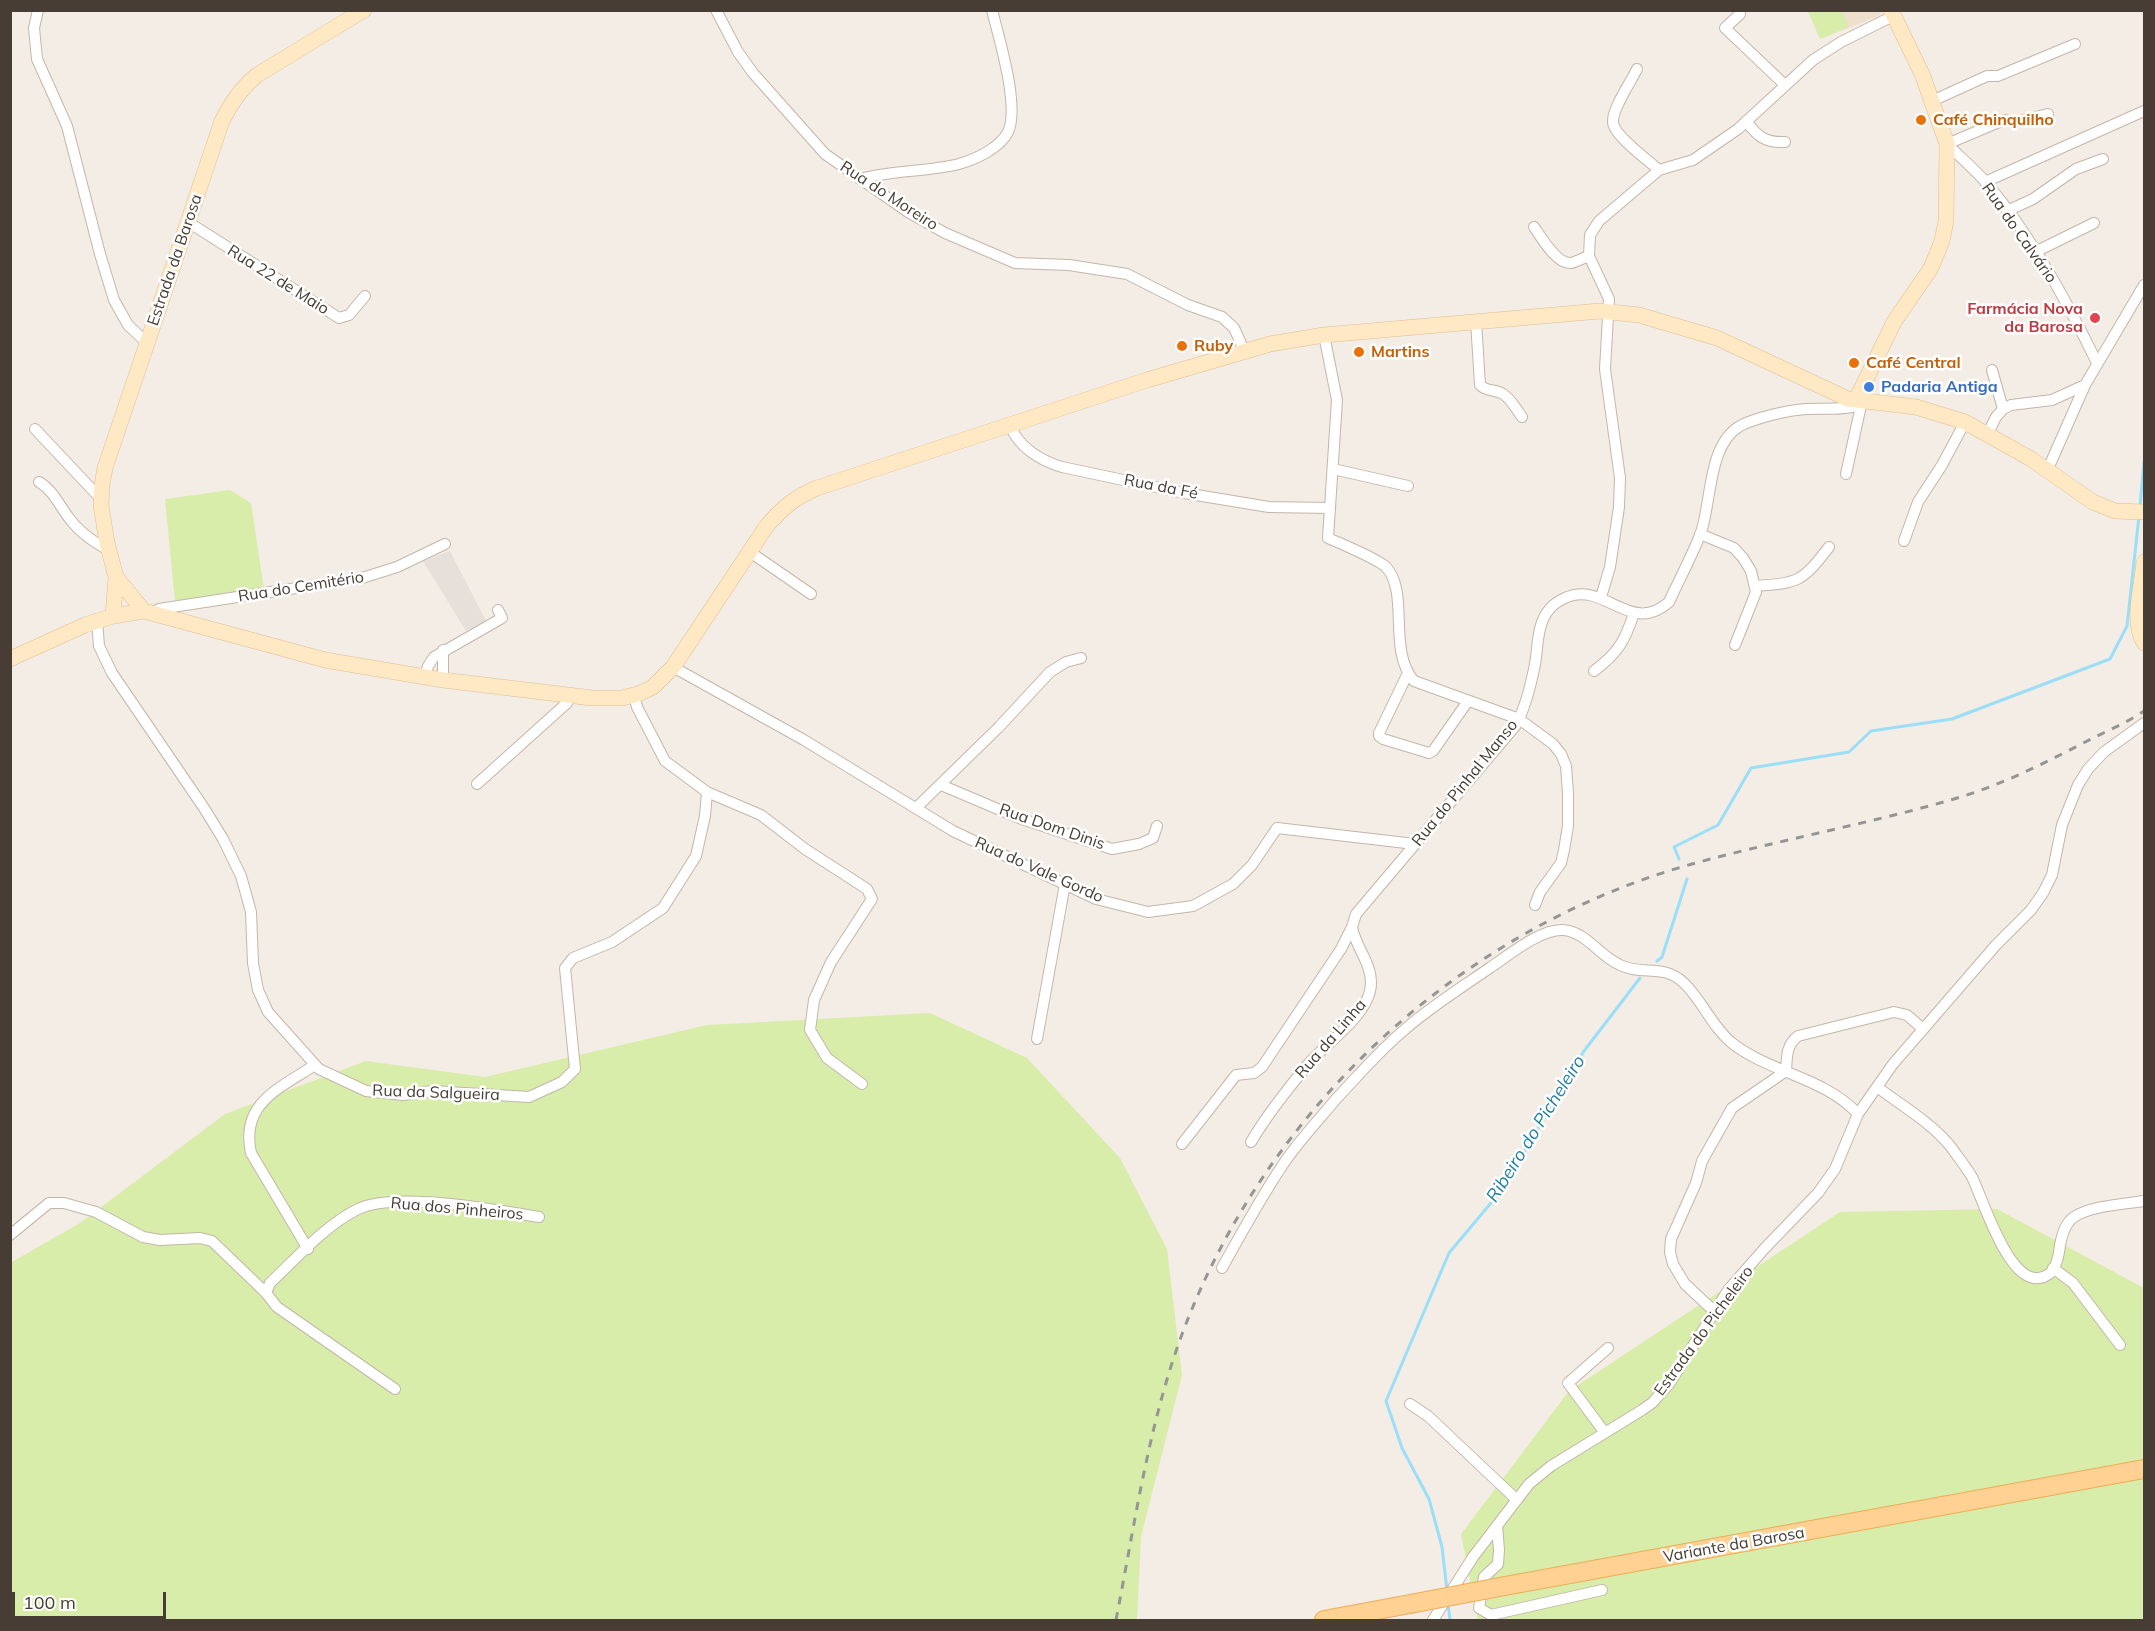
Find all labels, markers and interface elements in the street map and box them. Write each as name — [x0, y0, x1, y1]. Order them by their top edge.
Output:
place label: Café Chinquilho — [1933, 110, 2054, 130]
marker: Café Chinquilho — [1914, 113, 1928, 127]
street label: Rua do Moreiro — [836, 157, 942, 235]
street label: Rua do Calvário — [1977, 179, 2061, 287]
street label: Estrada da Barosa — [144, 192, 206, 328]
street label: Rua 22 de Maio — [224, 241, 332, 319]
place label: Farmácia Nova da Barosa — [1967, 299, 2083, 337]
marker: Farmácia Nova da Barosa — [2088, 311, 2102, 325]
place label: Ruby — [1194, 336, 1233, 356]
marker: Ruby — [1175, 339, 1189, 353]
place label: Martins — [1371, 342, 1429, 362]
marker: Martins — [1352, 345, 1366, 359]
place label: Café Central — [1866, 353, 1961, 373]
marker: Café Central — [1847, 356, 1861, 370]
place label: Padaria Antiga — [1881, 377, 1998, 397]
marker: Padaria Antiga — [1862, 380, 1876, 394]
street label: Rua da Fé — [1122, 470, 1200, 504]
street label: Rua do Cemitério — [237, 568, 365, 606]
street label: Rua do Pinhal Manso — [1408, 716, 1522, 850]
street label: Rua Dom Dinis — [997, 800, 1107, 854]
street label: Rua do Vale Gordo — [972, 833, 1106, 907]
street label: Rua da Linha — [1291, 996, 1371, 1082]
water label: Ribeiro do Picheleiro — [1482, 1052, 1590, 1206]
street label: Rua da Salgueira — [372, 1081, 500, 1105]
street label: Rua dos Pinheiros — [390, 1194, 524, 1224]
street label: Estrada do Picheleiro — [1650, 1262, 1758, 1400]
street label: Variante da Barosa — [1662, 1523, 1806, 1567]
scale bar — [15, 1580, 170, 1618]
text: 100 m — [23, 1591, 76, 1614]

